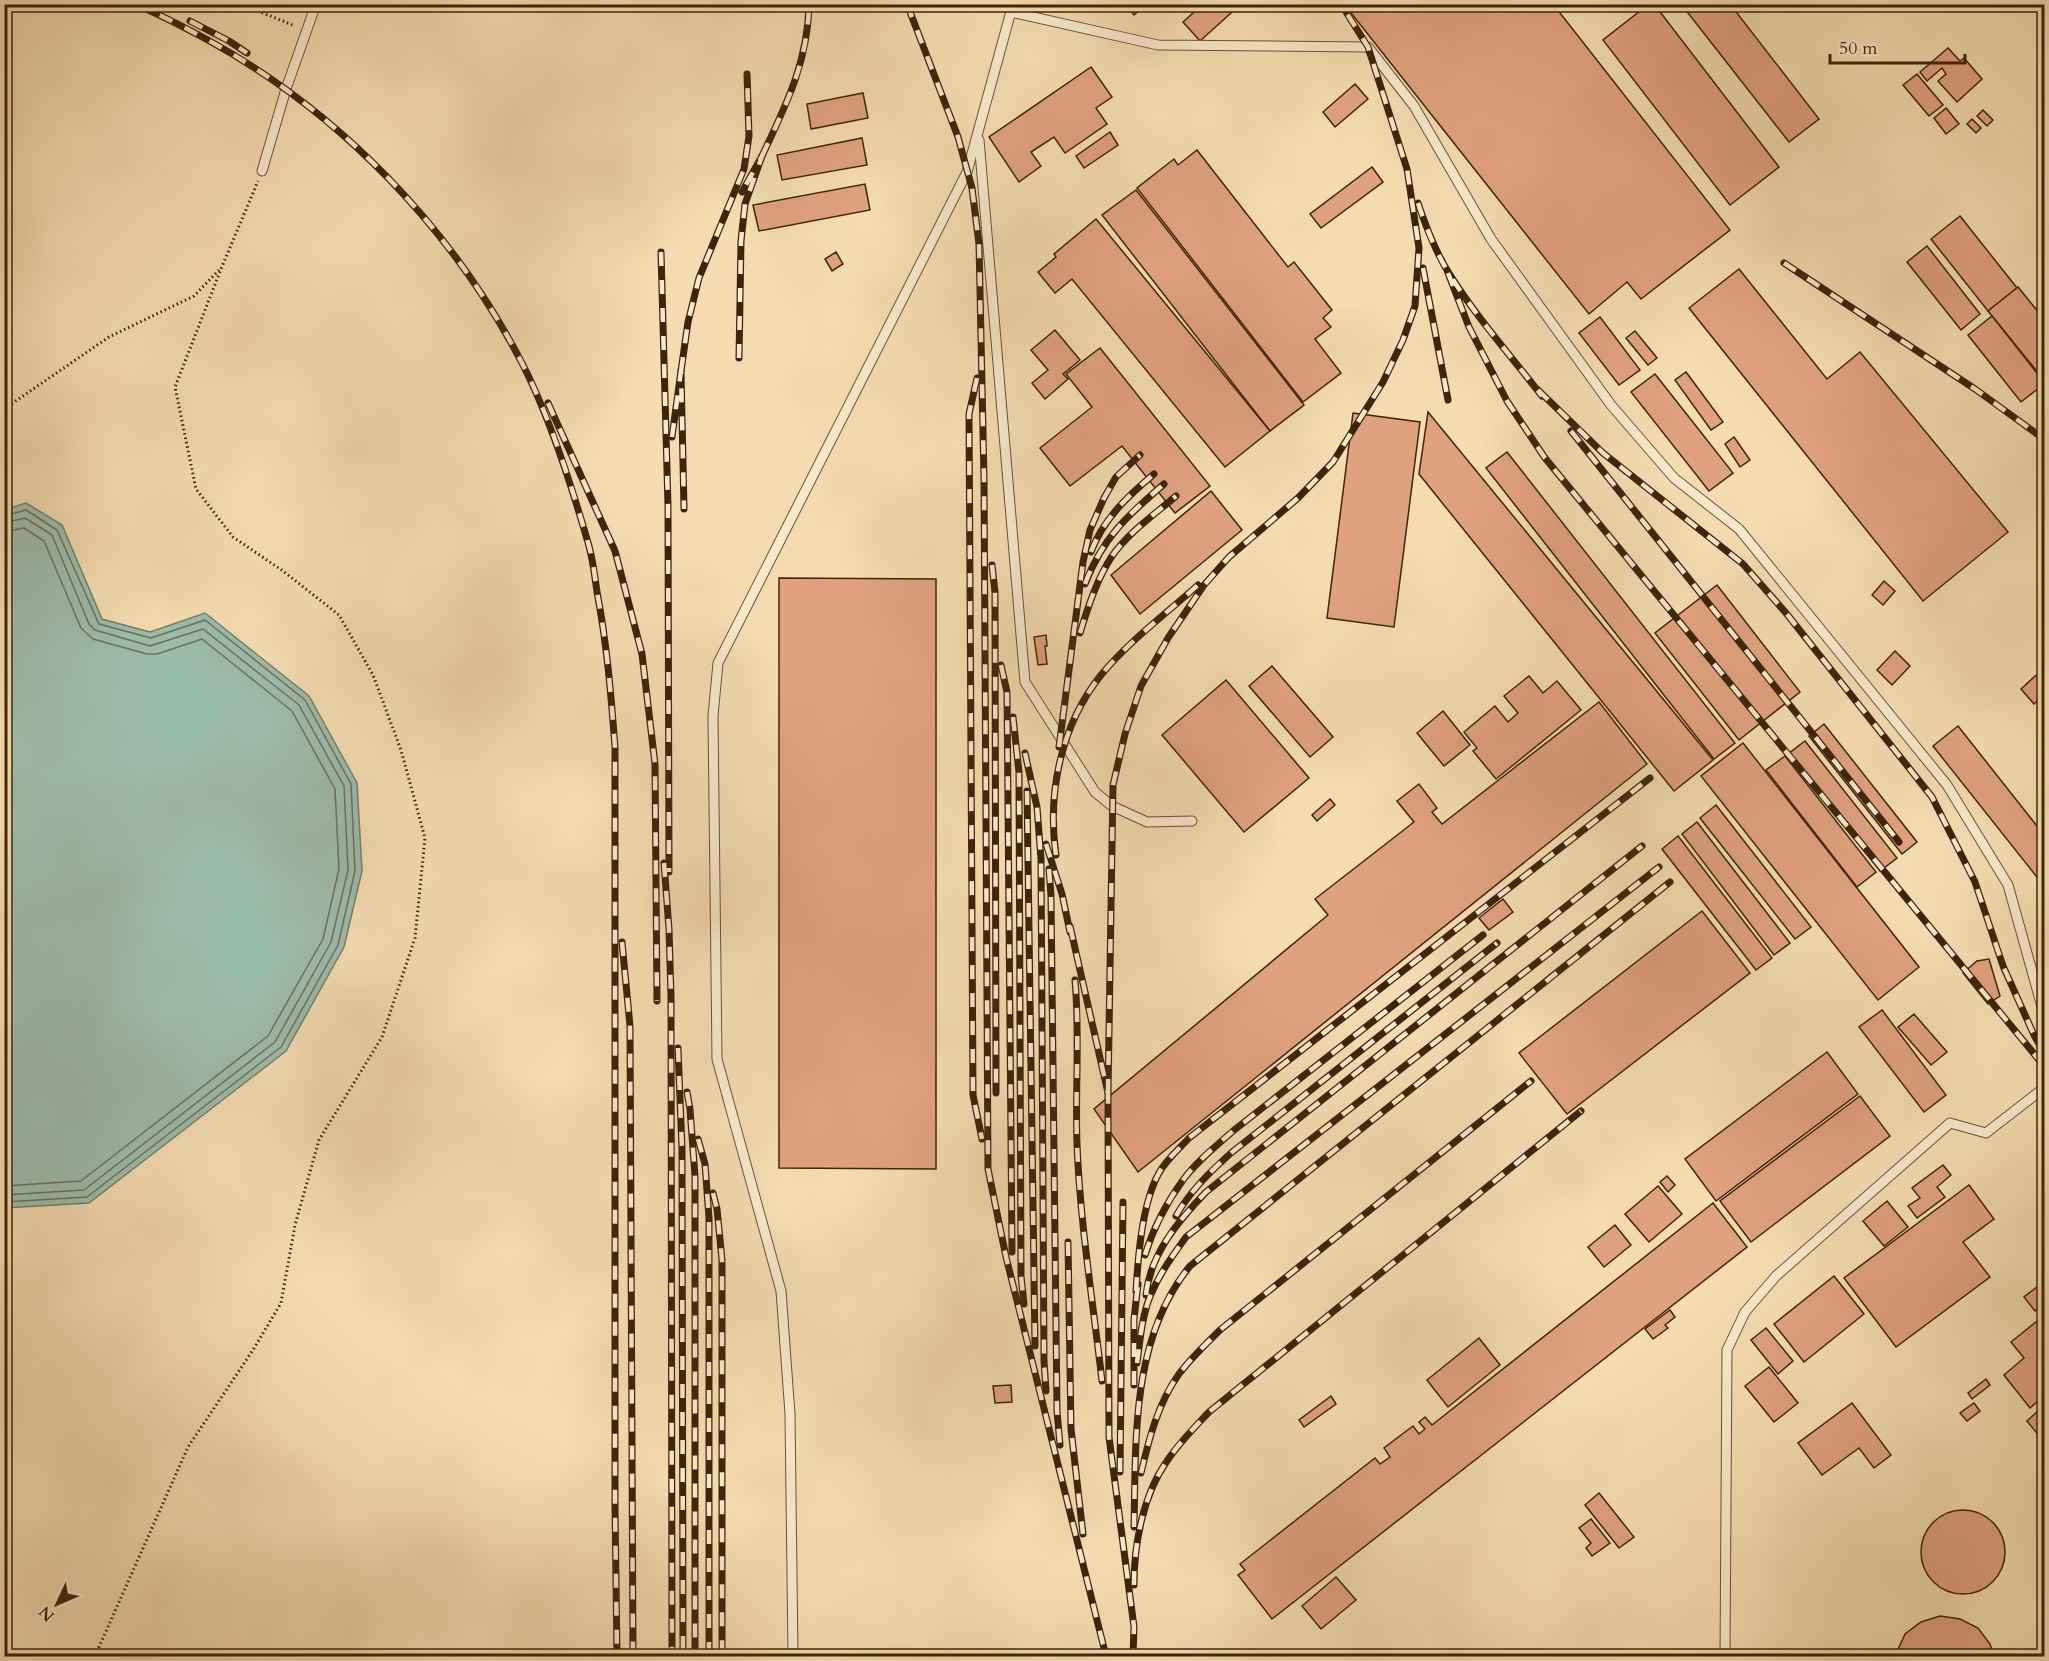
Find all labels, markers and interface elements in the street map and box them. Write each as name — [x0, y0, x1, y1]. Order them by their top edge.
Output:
scale bar — [1830, 27, 1965, 65]
text: 50 m — [1839, 36, 1878, 61]
north arrow — [27, 1574, 87, 1634]
text: N — [34, 1601, 60, 1626]

